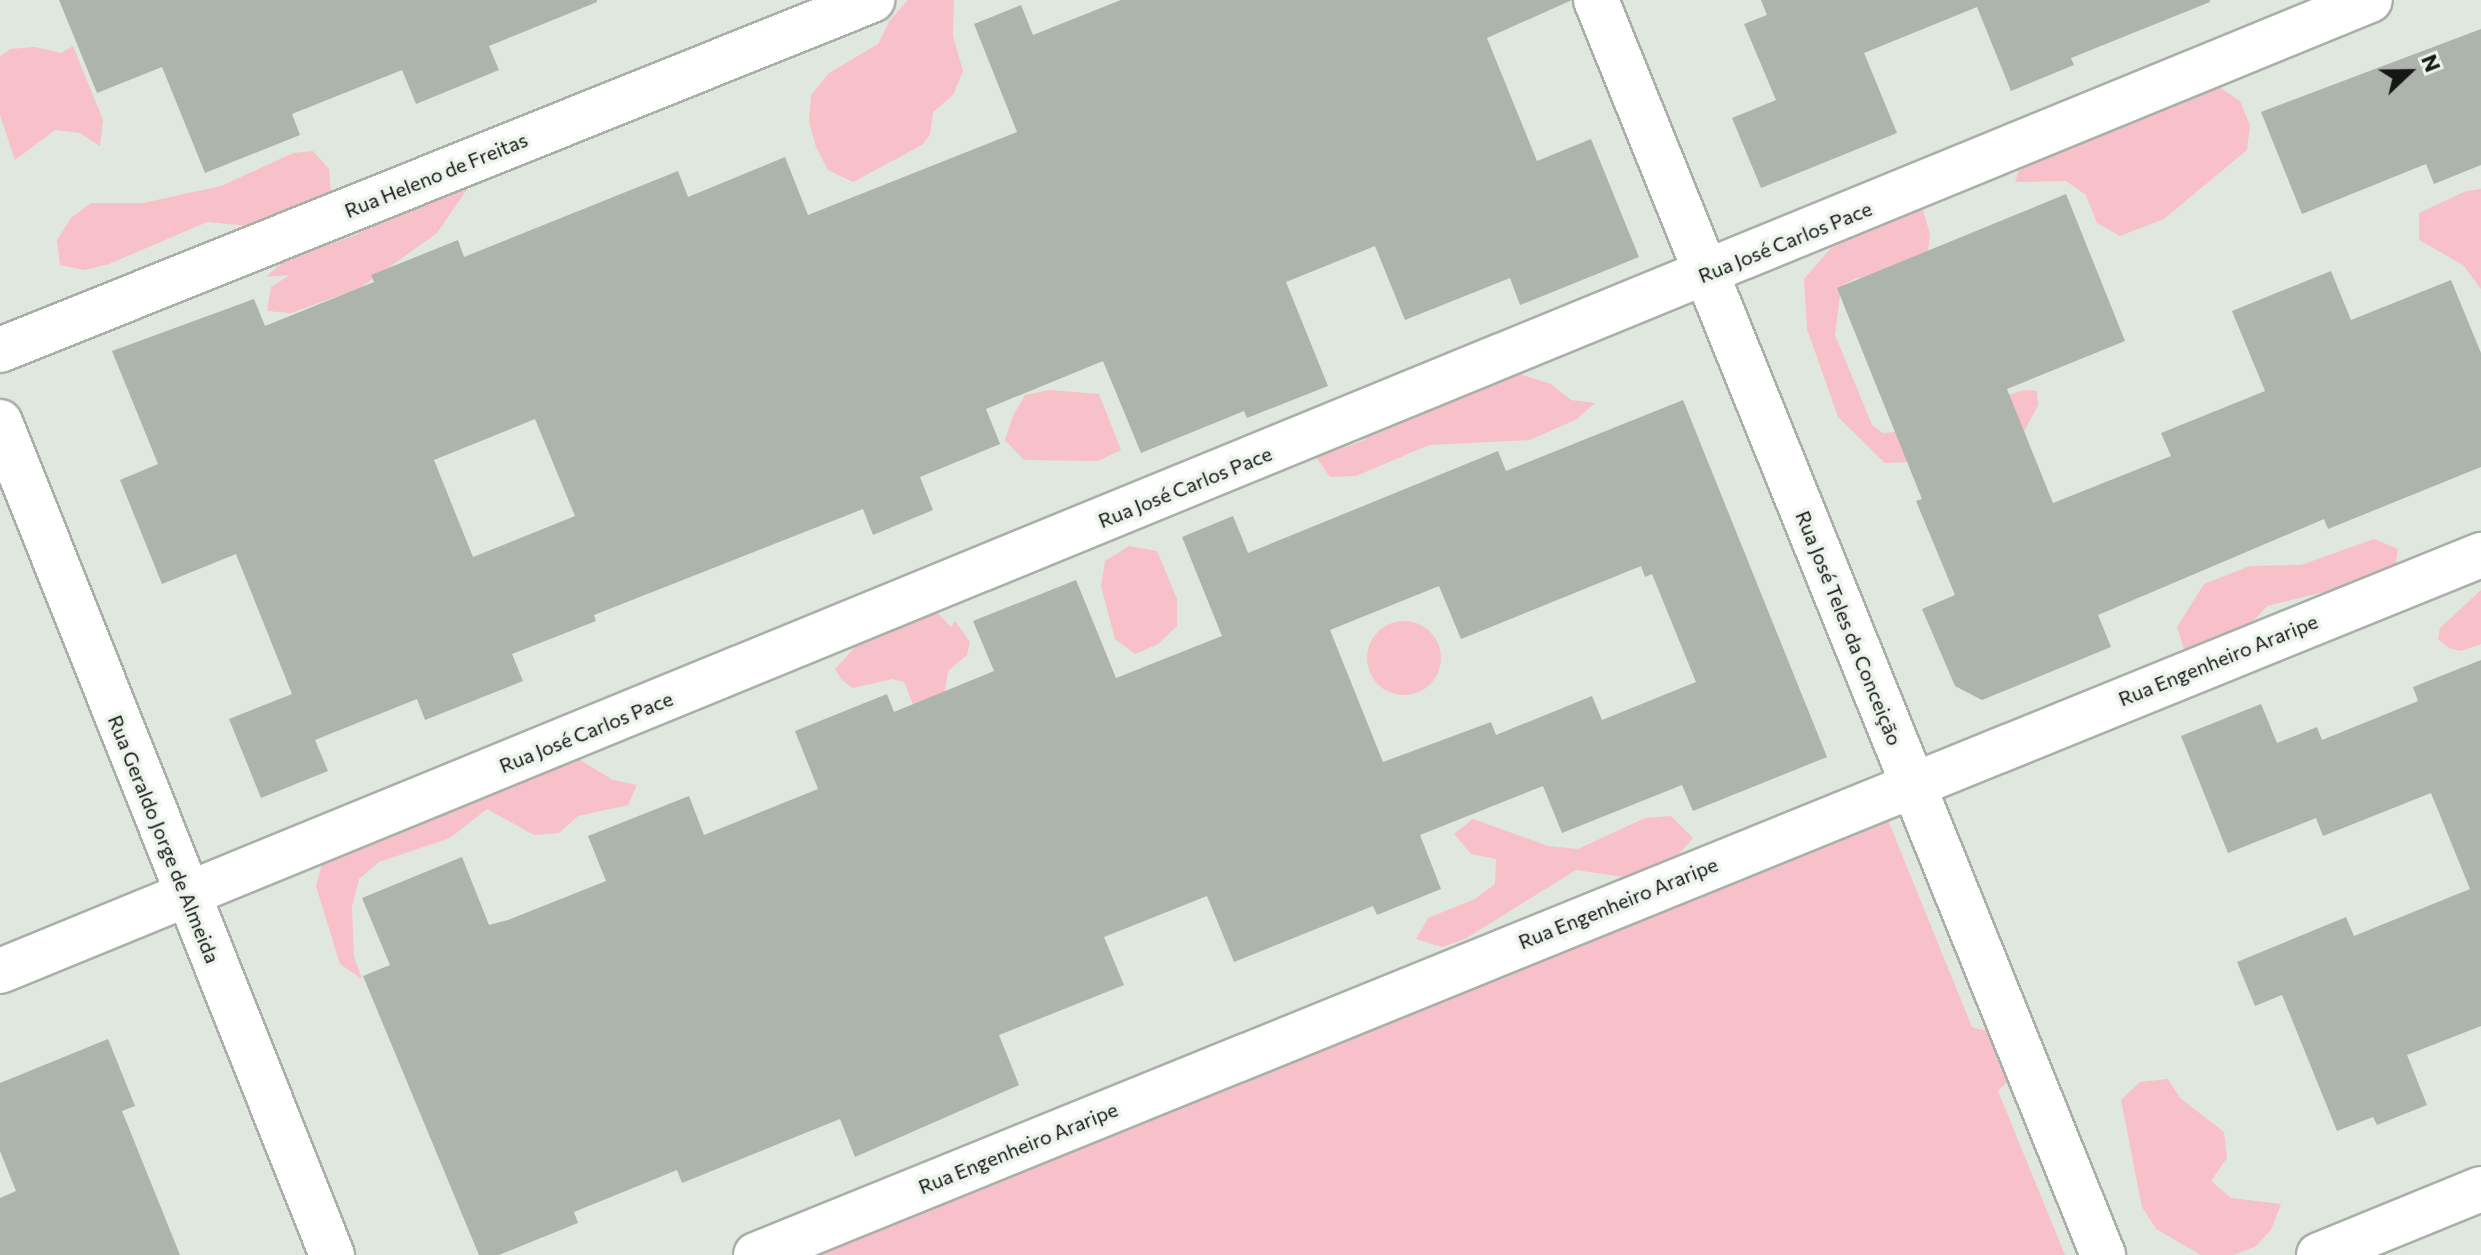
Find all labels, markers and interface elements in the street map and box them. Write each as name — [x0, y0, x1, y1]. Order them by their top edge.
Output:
north arrow — [2369, 32, 2449, 112]
text: N — [2416, 50, 2447, 76]
street label: Rua Heleno de Freitas — [341, 127, 531, 223]
street label: Rua José Carlos Pace — [1695, 196, 1875, 288]
street label: Rua José Carlos Pace — [1095, 441, 1275, 533]
street label: Rua José Teles da Conceição — [1791, 507, 1907, 749]
street label: Rua Engenheiro Araripe — [2115, 609, 2321, 711]
street label: Rua José Carlos Pace — [496, 686, 676, 778]
street label: Rua Geraldo Jorge de Almeida — [103, 711, 225, 967]
street label: Rua Engenheiro Araripe — [1515, 852, 1721, 954]
street label: Rua Engenheiro Araripe — [915, 1097, 1121, 1199]

